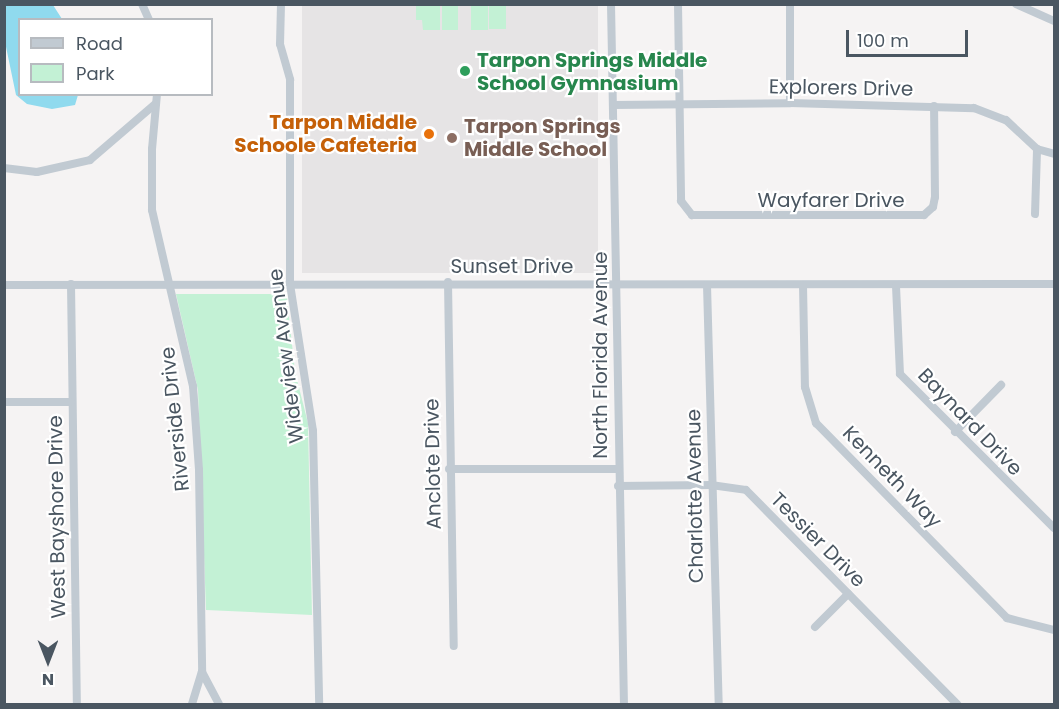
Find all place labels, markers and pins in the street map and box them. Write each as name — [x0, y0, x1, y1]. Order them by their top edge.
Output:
place label: Tarpon Springs Middle School Gymnasium — [477, 48, 707, 95]
marker: Tarpon Springs Middle School Gymnasium — [458, 64, 472, 78]
place label: Tarpon Middle Schoole Cafeteria — [234, 110, 417, 157]
place label: Tarpon Springs Middle School — [464, 114, 621, 161]
marker: Tarpon Middle Schoole Cafeteria — [422, 127, 436, 141]
marker: Tarpon Springs Middle School — [445, 131, 459, 145]

